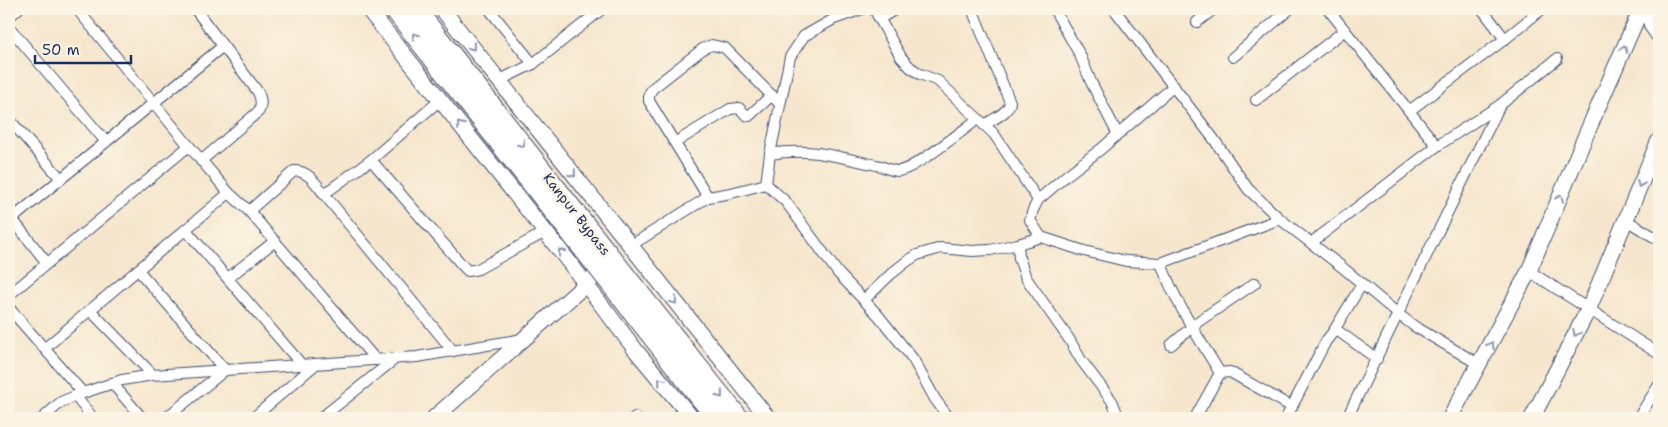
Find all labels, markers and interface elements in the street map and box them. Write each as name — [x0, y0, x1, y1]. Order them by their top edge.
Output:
scale bar — [35, 32, 131, 64]
one-way arrow — [413, 33, 421, 42]
text: 50 m — [42, 40, 80, 60]
one-way arrow — [466, 41, 474, 50]
one-way arrow — [1617, 45, 1628, 54]
one-way arrow — [458, 122, 466, 131]
one-way arrow — [516, 138, 524, 147]
street label: Kanpur Bypass — [539, 169, 615, 259]
one-way arrow — [567, 169, 576, 178]
one-way arrow — [1636, 180, 1646, 188]
one-way arrow — [1553, 194, 1564, 203]
one-way arrow — [558, 249, 567, 258]
one-way arrow — [669, 295, 677, 304]
one-way arrow — [1572, 328, 1582, 337]
one-way arrow — [1485, 341, 1495, 350]
one-way arrow — [658, 377, 667, 386]
one-way arrow — [715, 389, 724, 398]

